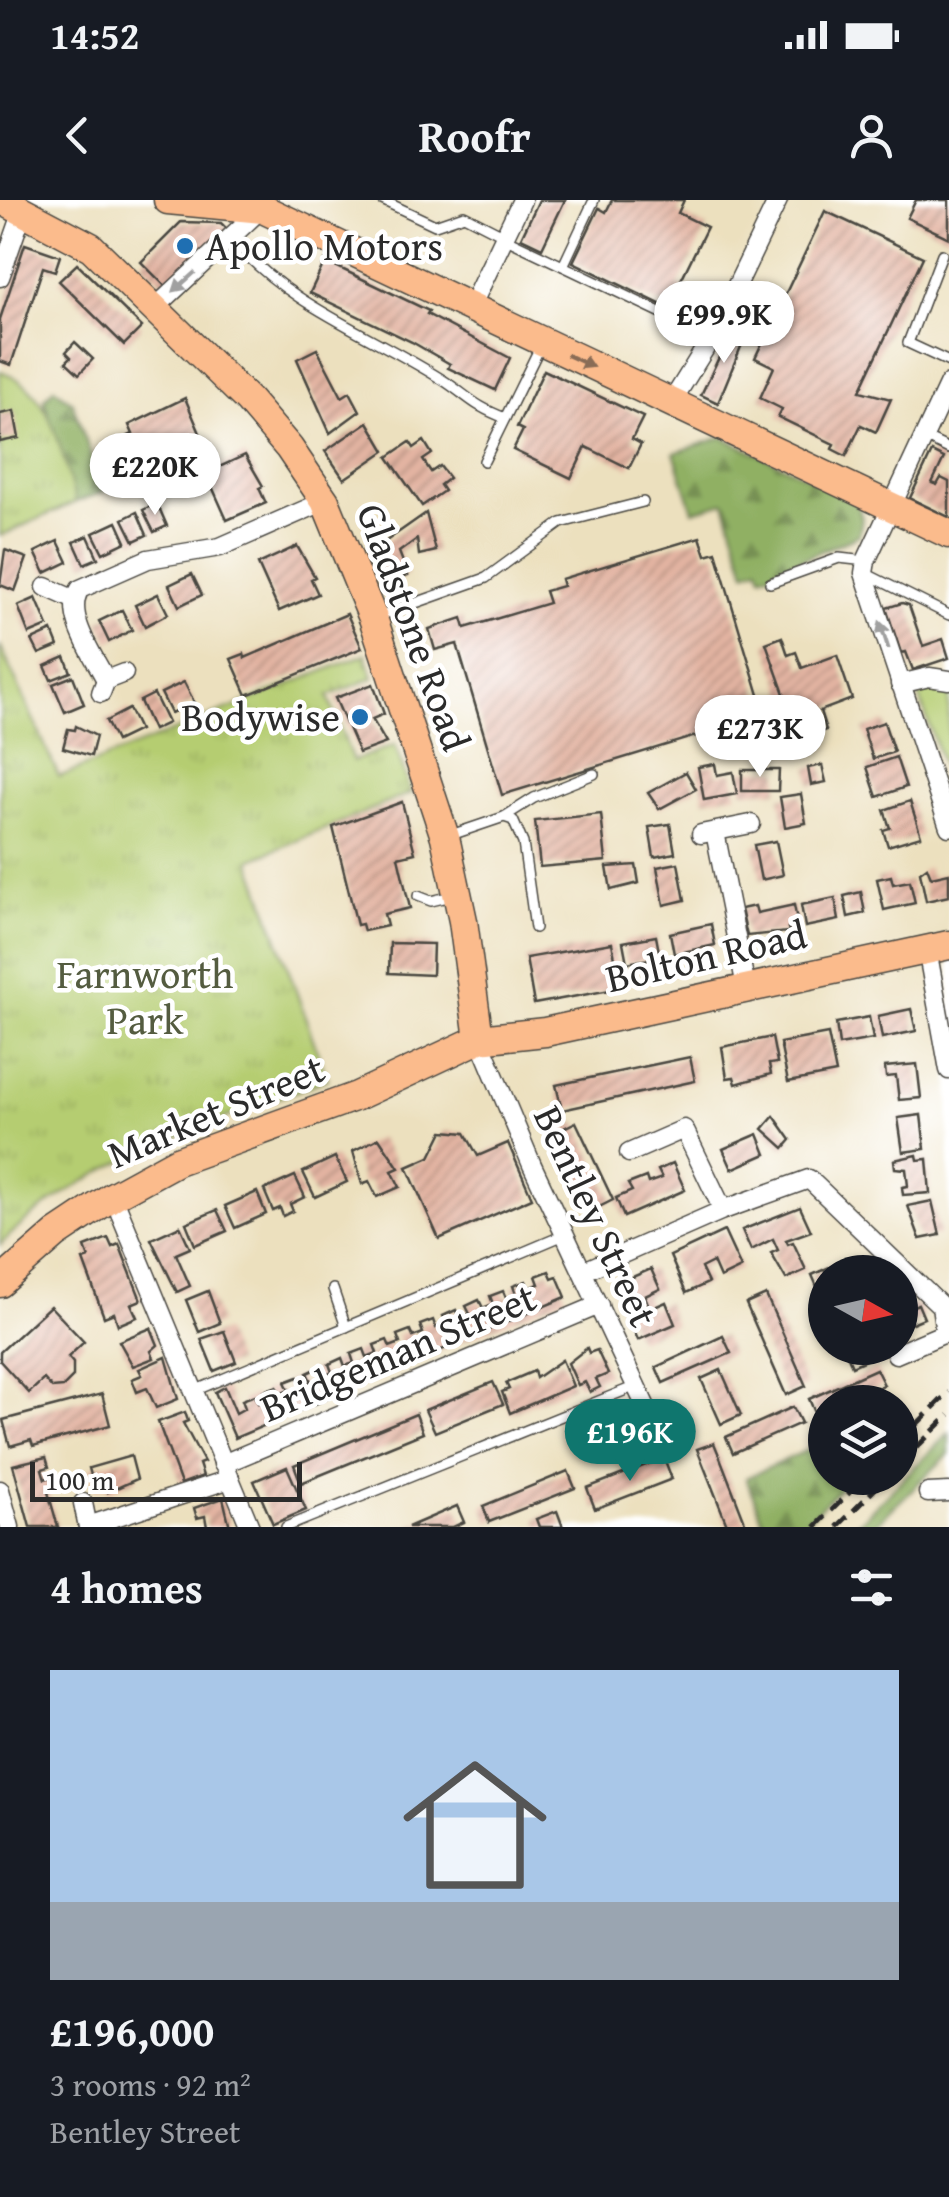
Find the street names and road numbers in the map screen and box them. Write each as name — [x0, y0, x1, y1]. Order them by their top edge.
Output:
street label: Gladstone Road — [342, 495, 487, 759]
street label: Bolton Road — [600, 904, 812, 1007]
street label: Market Street — [98, 1038, 333, 1183]
street label: Bentley Street — [519, 1095, 673, 1336]
street label: Bridgeman Street — [251, 1267, 545, 1436]

